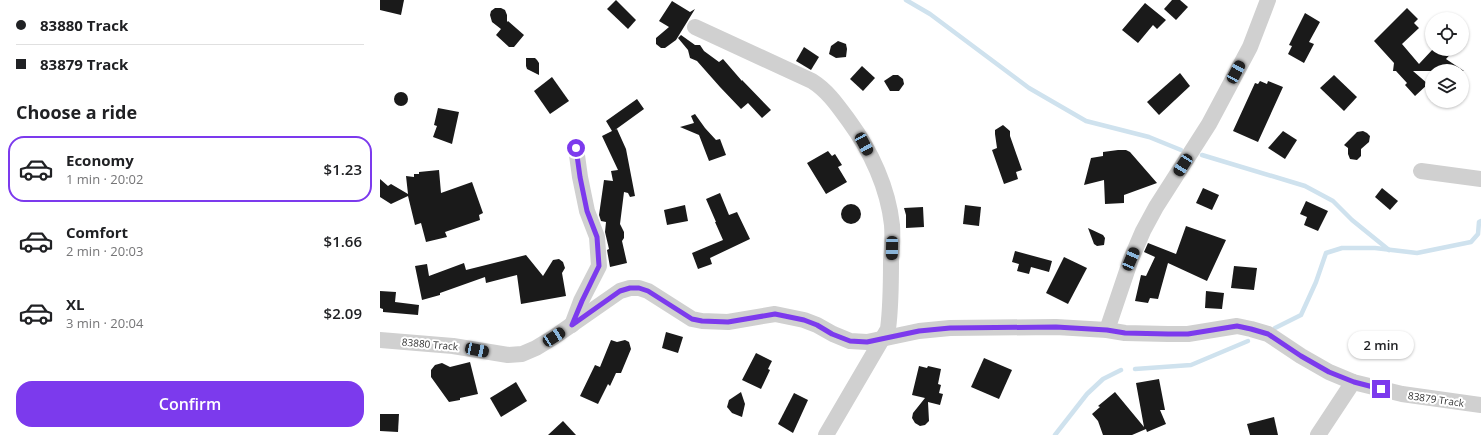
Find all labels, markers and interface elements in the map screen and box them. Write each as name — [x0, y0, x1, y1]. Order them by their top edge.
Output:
map controls — [1425, 12, 1469, 108]
button: locate — [1425, 12, 1469, 56]
text: 83880 Track — [40, 15, 128, 35]
text: 83879 Track — [40, 54, 128, 74]
car — [1225, 59, 1247, 85]
button: layers — [1425, 64, 1469, 108]
text: Choose a ride — [16, 100, 137, 124]
car — [853, 131, 875, 157]
route start — [567, 139, 585, 157]
text: Economy — [66, 150, 134, 170]
icon: car — [18, 151, 54, 187]
car — [1171, 152, 1195, 178]
text: $1.23 — [324, 159, 362, 179]
text: 1 min · 20:02 — [66, 170, 143, 188]
text: Comfort — [66, 222, 128, 242]
icon: car — [18, 223, 54, 259]
text: $1.66 — [324, 231, 362, 251]
car — [886, 236, 898, 260]
text: 2 min · 20:03 — [66, 242, 143, 260]
car — [1121, 246, 1141, 272]
text: XL — [66, 294, 84, 314]
icon: car — [18, 295, 54, 331]
text: $2.09 — [324, 303, 362, 323]
text: 3 min · 20:04 — [66, 314, 143, 332]
car — [541, 325, 567, 349]
callout: 2 min — [1348, 331, 1414, 359]
street label: 83880 Track — [401, 335, 459, 353]
text: 2 min — [1363, 336, 1399, 354]
car — [464, 342, 490, 358]
route end — [1372, 380, 1390, 398]
button: Confirm — [16, 381, 364, 427]
street label: 83879 Track — [1407, 388, 1466, 410]

